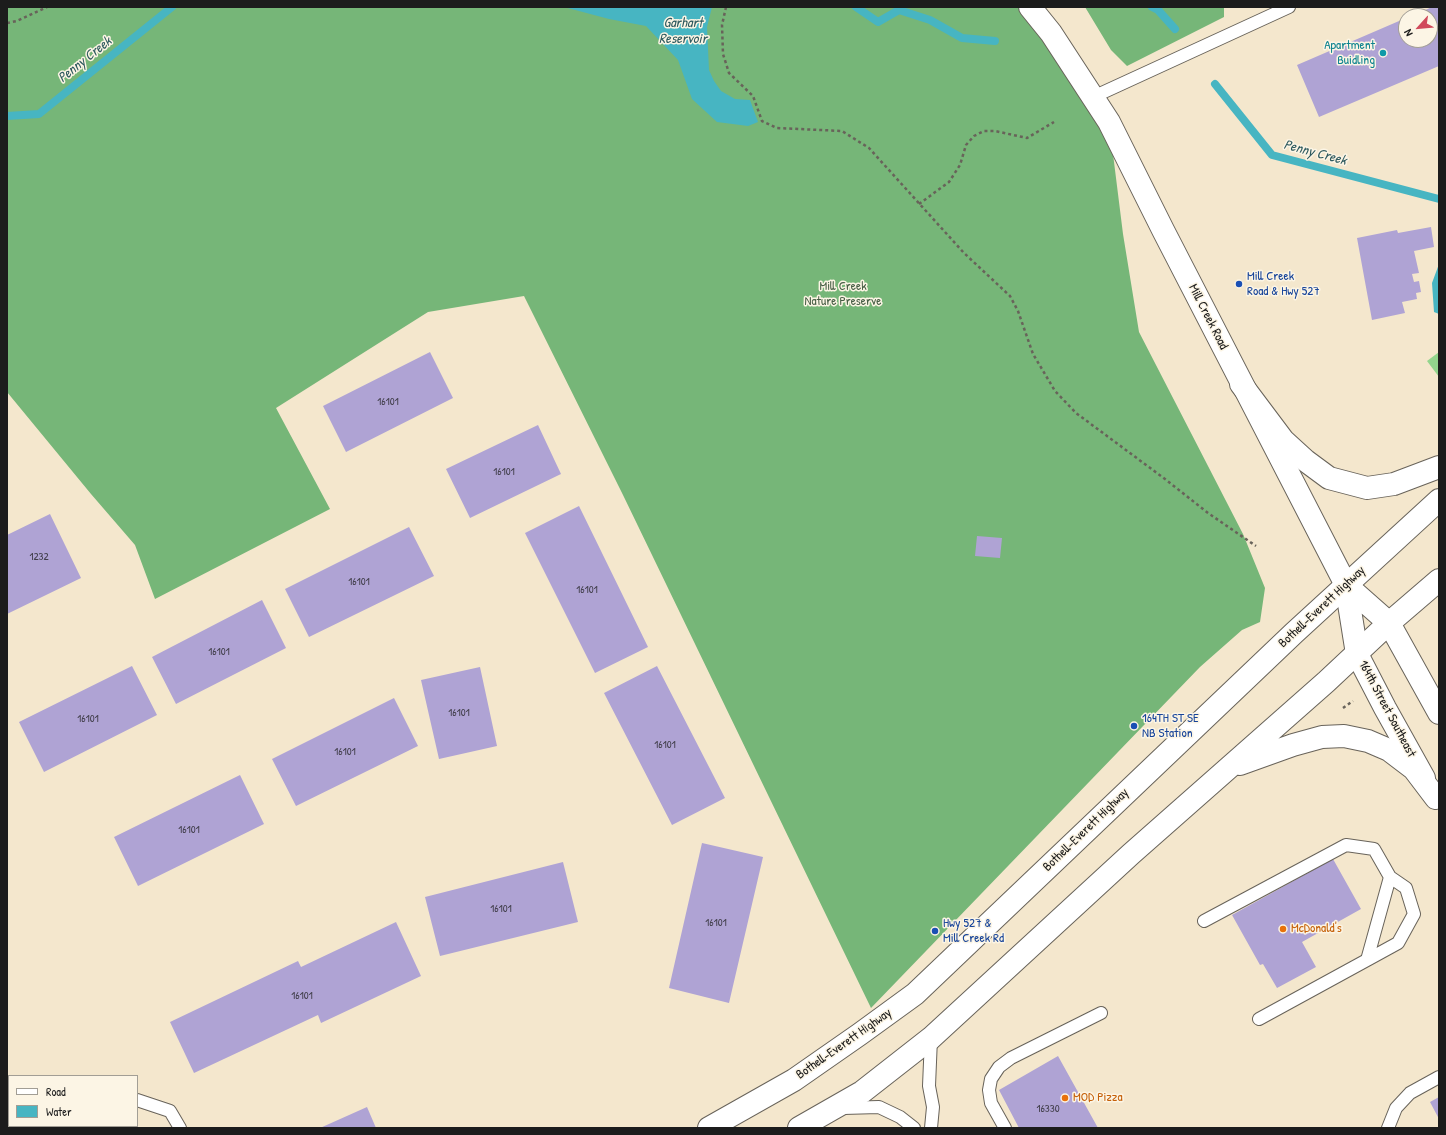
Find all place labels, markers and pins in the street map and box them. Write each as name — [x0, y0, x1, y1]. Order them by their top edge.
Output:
place label: Apartment Buidling — [1324, 38, 1375, 69]
marker: Apartment Buidling — [1378, 48, 1388, 58]
place label: Mill Creek Road & Hwy 527 — [1247, 269, 1320, 300]
marker: Mill Creek Road & Hwy 527 — [1234, 279, 1244, 289]
place label: 164TH ST SE NB Station — [1142, 711, 1199, 742]
marker: 164TH ST SE NB Station — [1129, 721, 1139, 731]
place label: Hwy 527 & Mill Creek Rd — [943, 916, 1004, 947]
place label: McDonald's — [1291, 921, 1342, 937]
marker: McDonald's — [1278, 924, 1288, 934]
marker: Hwy 527 & Mill Creek Rd — [930, 926, 940, 936]
place label: MOD Pizza — [1073, 1090, 1123, 1106]
marker: MOD Pizza — [1060, 1093, 1070, 1103]

